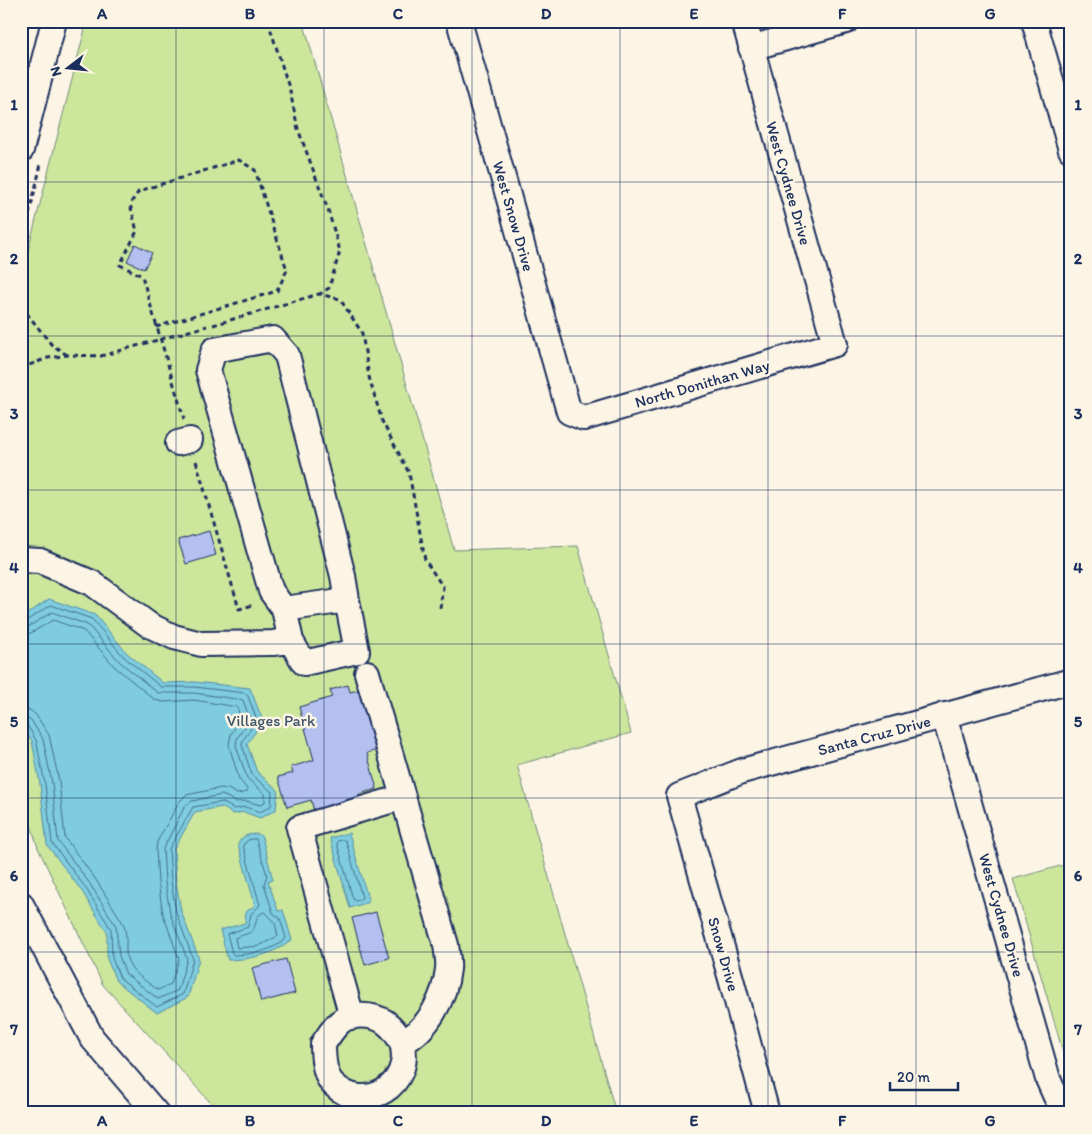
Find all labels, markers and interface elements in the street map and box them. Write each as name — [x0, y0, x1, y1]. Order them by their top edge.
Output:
text: A — [96, 4, 108, 23]
text: B — [245, 4, 256, 23]
text: C — [393, 4, 404, 23]
text: D — [541, 4, 552, 23]
text: E — [690, 4, 699, 23]
text: F — [838, 4, 847, 23]
text: G — [984, 4, 996, 23]
north arrow — [42, 42, 92, 92]
text: N — [47, 65, 65, 78]
text: 1 — [10, 95, 18, 114]
text: 1 — [1074, 95, 1082, 114]
street label: West Cydnee Drive — [762, 119, 815, 247]
street label: West Snow Drive — [489, 159, 538, 273]
text: 2 — [10, 249, 19, 268]
text: 2 — [1074, 249, 1083, 268]
street label: North Donithan Way — [633, 355, 772, 412]
text: 3 — [10, 404, 19, 423]
text: 3 — [1074, 404, 1083, 423]
text: 4 — [9, 558, 19, 577]
text: 4 — [1073, 558, 1083, 577]
park label: Villages Park — [227, 711, 316, 730]
street label: Santa Cruz Drive — [816, 711, 933, 760]
text: 5 — [10, 712, 19, 731]
text: 5 — [1074, 712, 1083, 731]
street label: West Cydnee Drive — [975, 851, 1028, 979]
text: 6 — [10, 866, 19, 885]
text: 6 — [1074, 866, 1083, 885]
street label: Snow Drive — [704, 915, 743, 994]
text: 7 — [9, 1020, 18, 1039]
text: 7 — [1073, 1020, 1082, 1039]
scale bar — [890, 1059, 957, 1091]
text: 20 m — [897, 1068, 931, 1086]
text: A — [96, 1111, 108, 1130]
text: B — [245, 1111, 256, 1130]
text: C — [393, 1111, 404, 1130]
text: D — [541, 1111, 552, 1130]
text: E — [690, 1111, 699, 1130]
text: F — [838, 1111, 847, 1130]
text: G — [984, 1111, 996, 1130]

